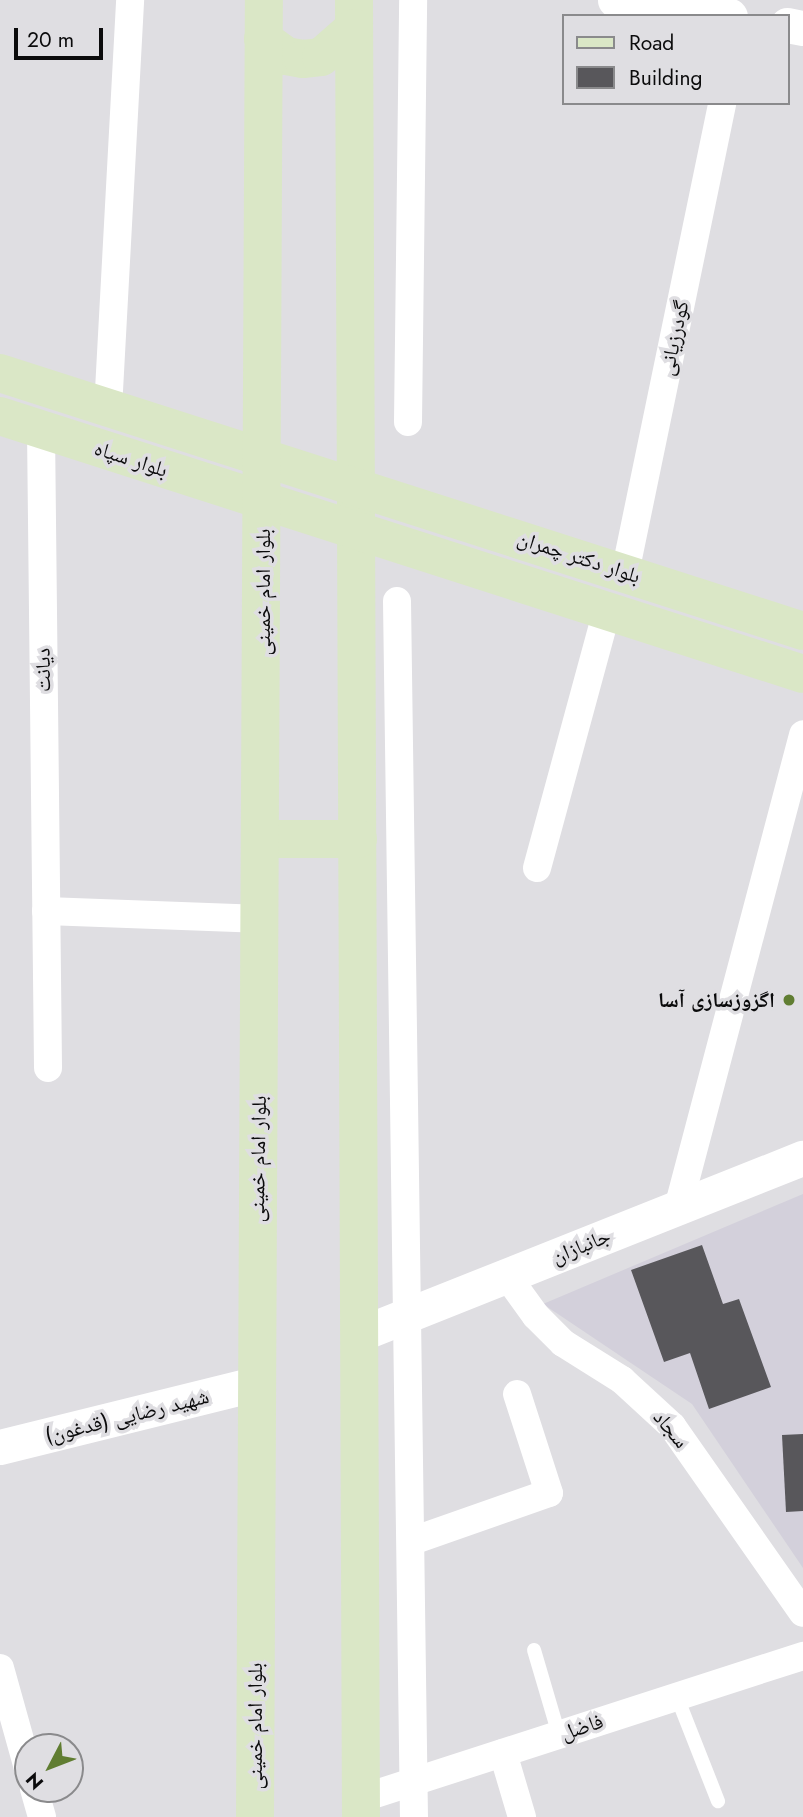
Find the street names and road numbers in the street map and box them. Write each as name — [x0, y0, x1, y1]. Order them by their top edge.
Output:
street label: گودرزیانی — [654, 298, 694, 378]
street label: بلوار سپاه — [91, 435, 171, 483]
street label: بلوار دکتر چمران — [514, 525, 644, 589]
street label: بلوار امام خمینی — [250, 529, 276, 655]
street label: دیانت — [30, 648, 56, 692]
street label: بلوار امام خمینی — [244, 1095, 272, 1223]
street label: جانبازان — [548, 1223, 614, 1269]
street label: (قدغون) شهید رضایی — [42, 1383, 212, 1449]
street label: سجاد — [648, 1405, 694, 1453]
street label: بلوار امام خمینی — [242, 1663, 268, 1789]
street label: فاضل — [558, 1708, 606, 1746]

